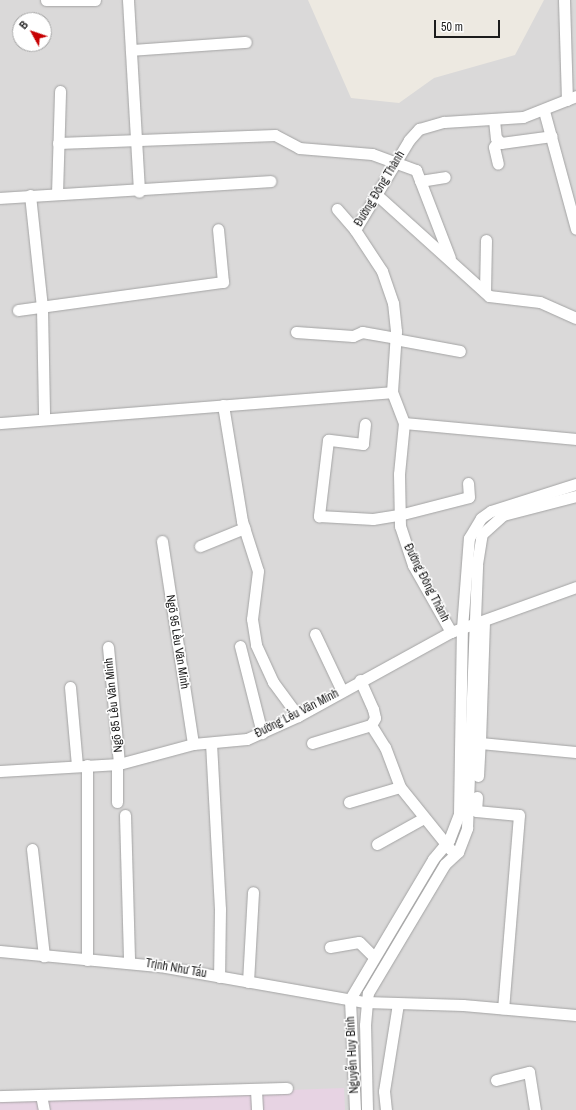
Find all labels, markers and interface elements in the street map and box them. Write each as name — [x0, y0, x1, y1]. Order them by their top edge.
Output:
north arrow — [12, 12, 52, 52]
scale bar — [436, 12, 502, 38]
text: B — [16, 18, 31, 32]
text: 50 m — [441, 19, 463, 35]
street label: Đường Đông Thành — [352, 148, 408, 230]
street label: Đường Đông Thành — [400, 541, 452, 625]
street label: Ngõ 95 Lều Văn Minh — [162, 594, 192, 690]
street label: Ngõ 85 Lều Văn Minh — [102, 657, 126, 753]
street label: Đường Lều Văn Minh — [253, 687, 341, 741]
street label: Trịnh Như Tấu — [144, 957, 208, 981]
street label: Nguyễn Huy Bính — [344, 1016, 362, 1094]

